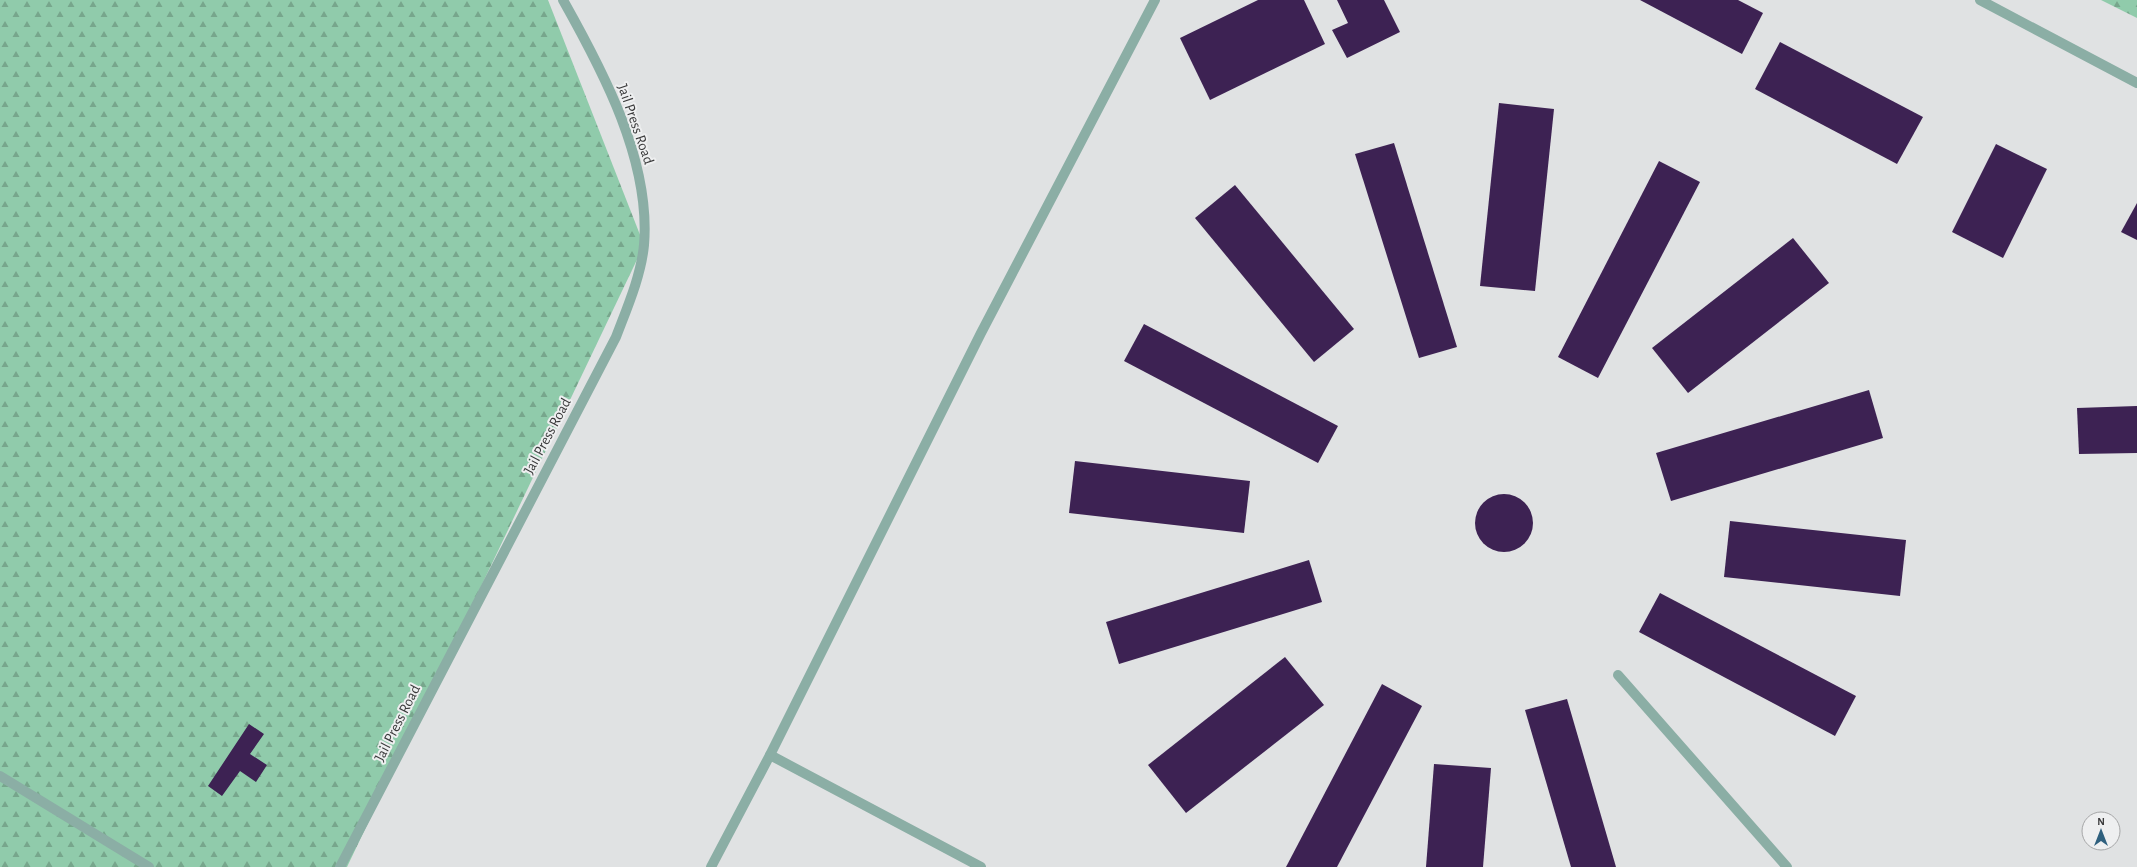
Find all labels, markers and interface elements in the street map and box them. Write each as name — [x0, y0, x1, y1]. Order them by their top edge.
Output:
street label: Jail Press Road — [615, 82, 656, 166]
street label: Jail Press Road — [521, 396, 574, 477]
street label: Jail Press Road — [372, 682, 423, 764]
north arrow — [2081, 811, 2121, 851]
text: N — [2097, 816, 2105, 827]

